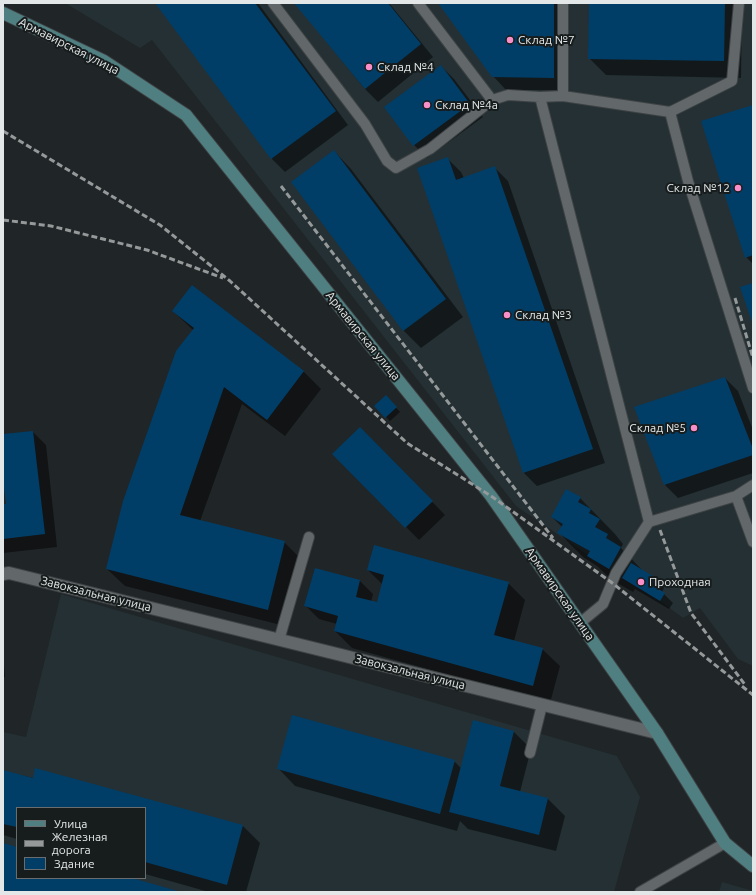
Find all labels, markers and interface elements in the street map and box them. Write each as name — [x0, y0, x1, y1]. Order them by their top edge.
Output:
street label: Армавирская улица — [17, 15, 121, 77]
place label: Склад №7 — [518, 33, 575, 47]
marker: Склад №7 — [505, 35, 515, 45]
place label: Склад №4 — [377, 60, 434, 74]
marker: Склад №4 — [364, 62, 374, 72]
place label: Склад №4а — [435, 98, 498, 112]
marker: Склад №4а — [422, 100, 432, 110]
place label: Склад №12 — [667, 181, 730, 195]
marker: Склад №12 — [733, 183, 743, 193]
street label: Армавирская улица — [323, 289, 403, 383]
place label: Склад №3 — [515, 308, 572, 322]
marker: Склад №3 — [502, 310, 512, 320]
place label: Склад №5 — [629, 421, 686, 435]
marker: Склад №5 — [689, 423, 699, 433]
street label: Армавирская улица — [522, 545, 598, 643]
street label: Завокзальная улица — [39, 573, 153, 615]
place label: Проходная — [649, 575, 711, 589]
marker: Проходная — [636, 577, 646, 587]
street label: Завокзальная улица — [353, 651, 467, 693]
legend — [16, 807, 146, 879]
text: Улица — [54, 817, 87, 830]
text: Железная дорога — [52, 830, 108, 856]
text: Здание — [54, 857, 95, 870]

